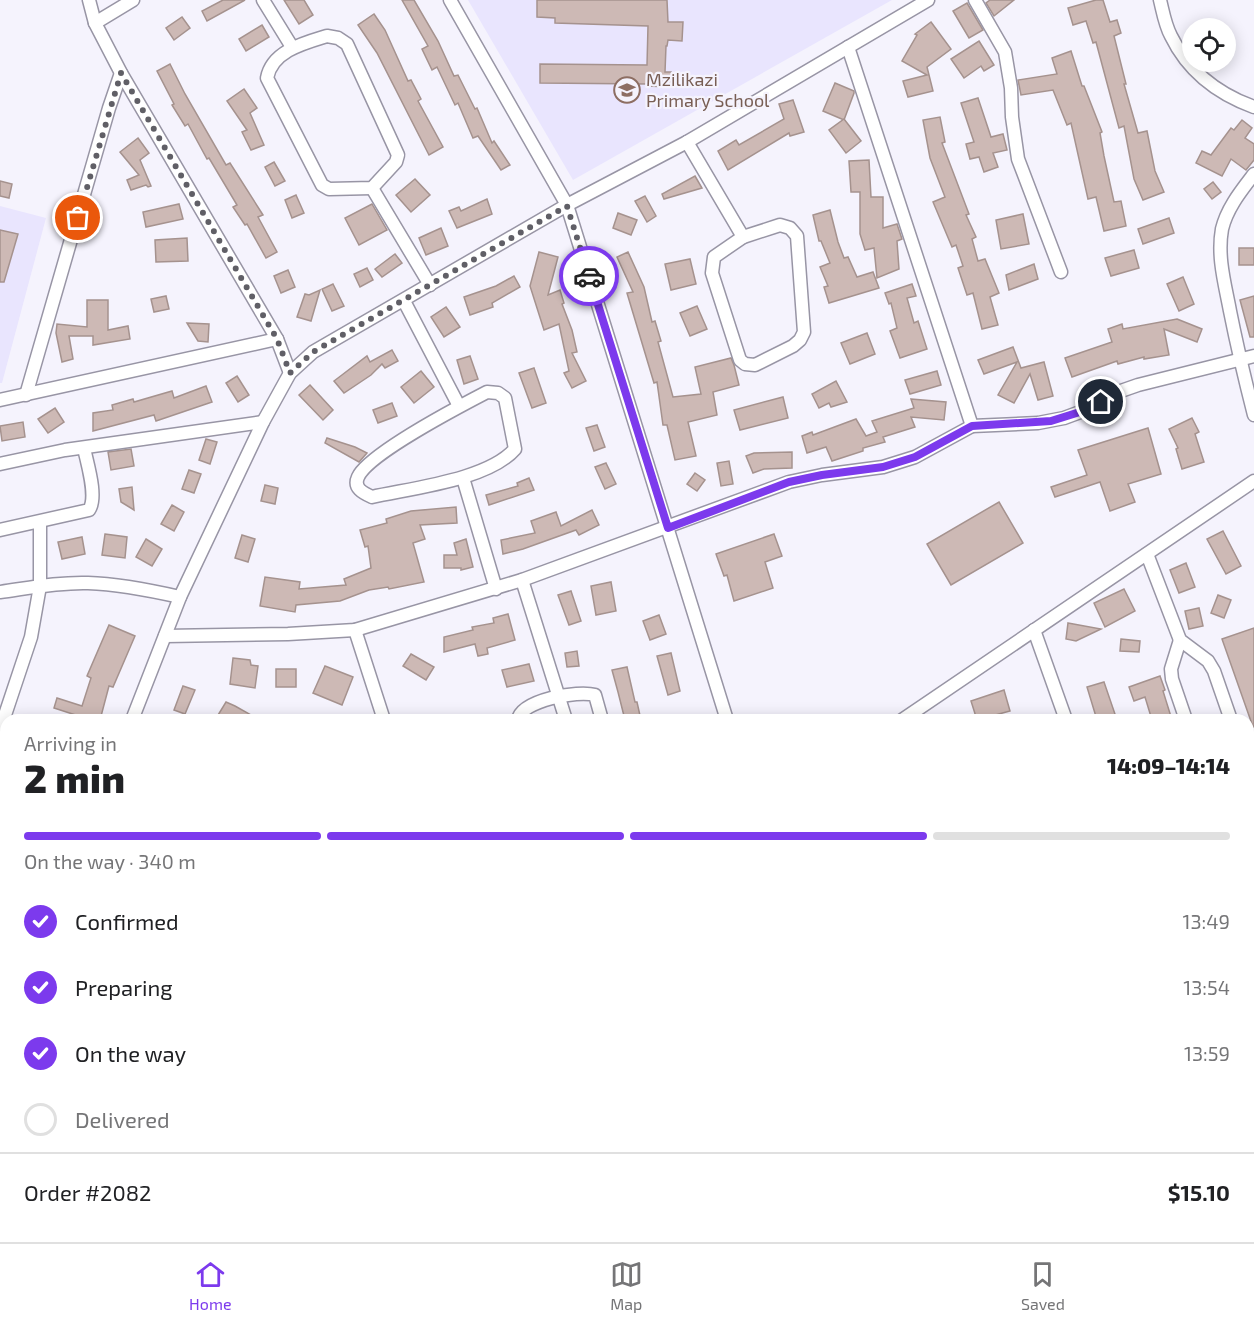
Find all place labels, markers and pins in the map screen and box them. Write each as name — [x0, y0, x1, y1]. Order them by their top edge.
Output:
place label: Mzilikazi Primary School — [646, 68, 770, 111]
school or university icon: Mzilikazi Primary School — [612, 75, 642, 105]
pin — [52, 192, 103, 243]
pin — [1075, 376, 1126, 427]

